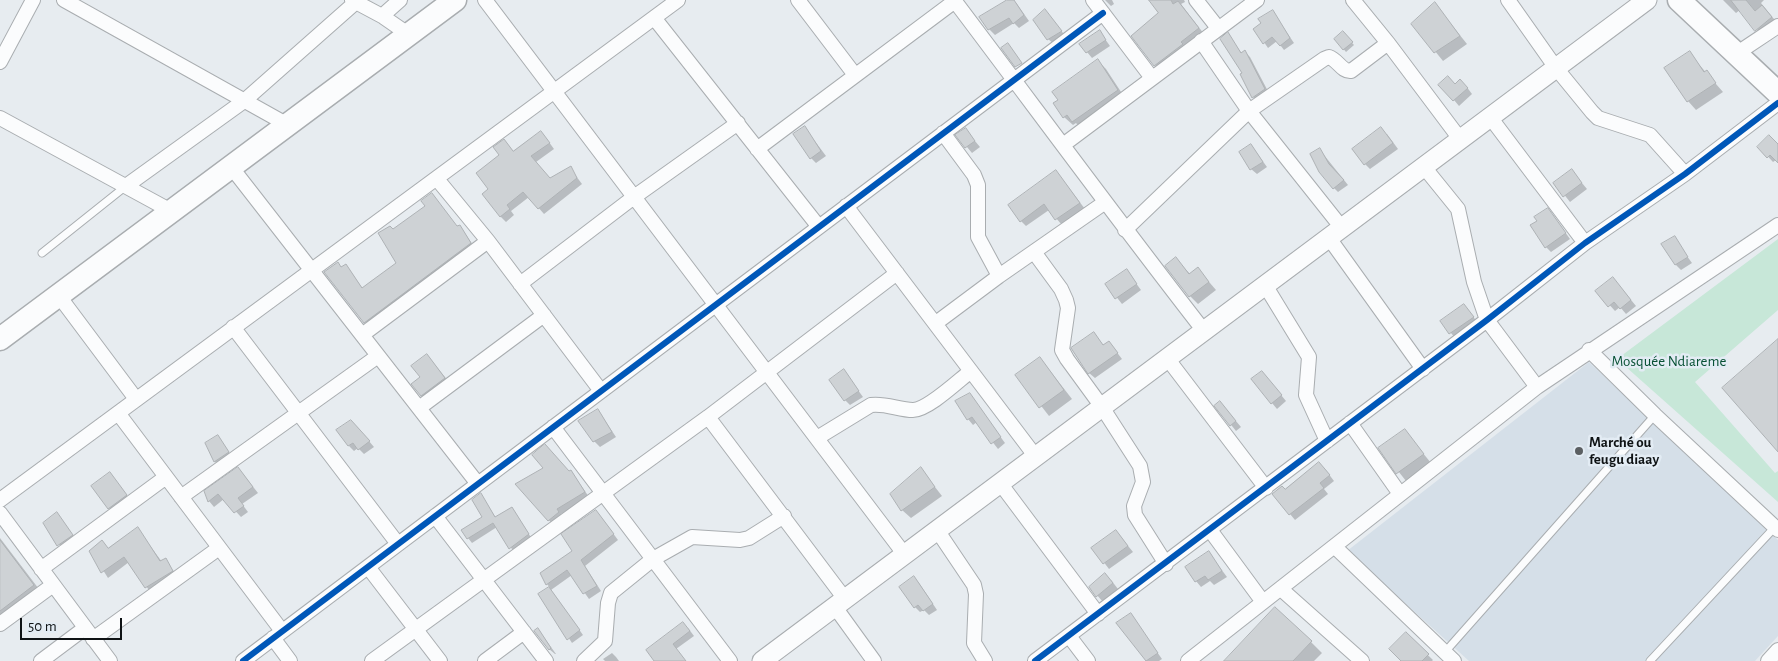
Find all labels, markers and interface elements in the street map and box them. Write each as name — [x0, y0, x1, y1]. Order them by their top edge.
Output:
park label: Mosquée Ndiareme — [1612, 352, 1726, 370]
place label: Marché ou feugu diaay — [1589, 433, 1659, 468]
marker: Marché ou feugu diaay — [1573, 445, 1585, 457]
scale bar — [22, 608, 125, 640]
text: 50 m — [28, 619, 57, 634]

